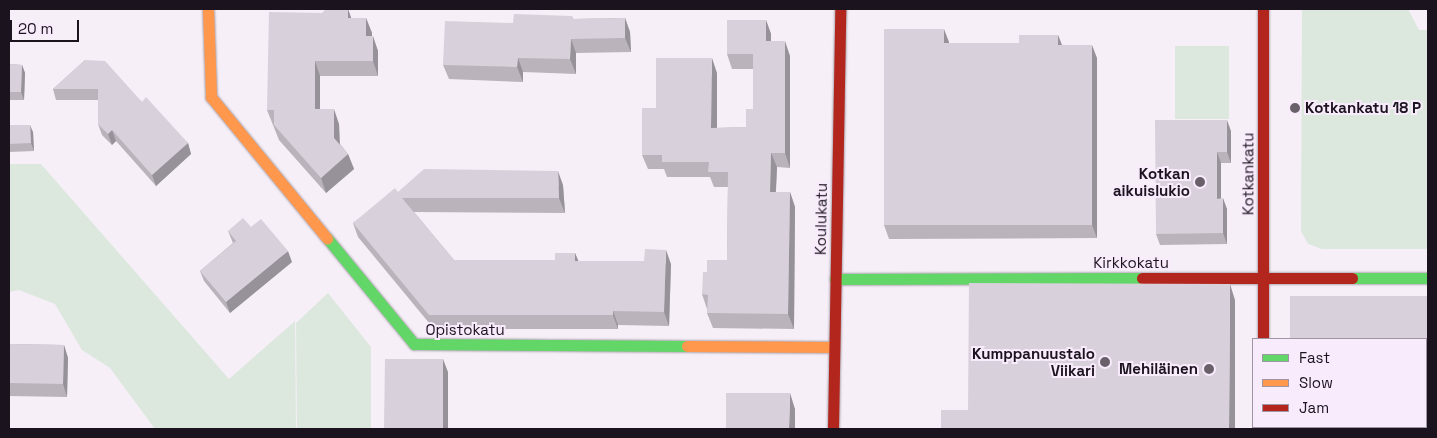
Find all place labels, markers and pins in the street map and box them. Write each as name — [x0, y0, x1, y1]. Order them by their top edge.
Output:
place label: Kotkankatu 18 P — [1305, 99, 1421, 117]
marker: Kotkankatu 18 P — [1289, 102, 1301, 114]
place label: Kotkan aikuislukio — [1113, 164, 1190, 199]
marker: Kotkan aikuislukio — [1194, 176, 1206, 188]
place label: Kumppanuustalo Viikari — [972, 344, 1095, 379]
marker: Kumppanuustalo Viikari — [1099, 356, 1111, 368]
place label: Mehiläinen — [1119, 360, 1198, 378]
marker: Mehiläinen — [1202, 362, 1216, 376]

